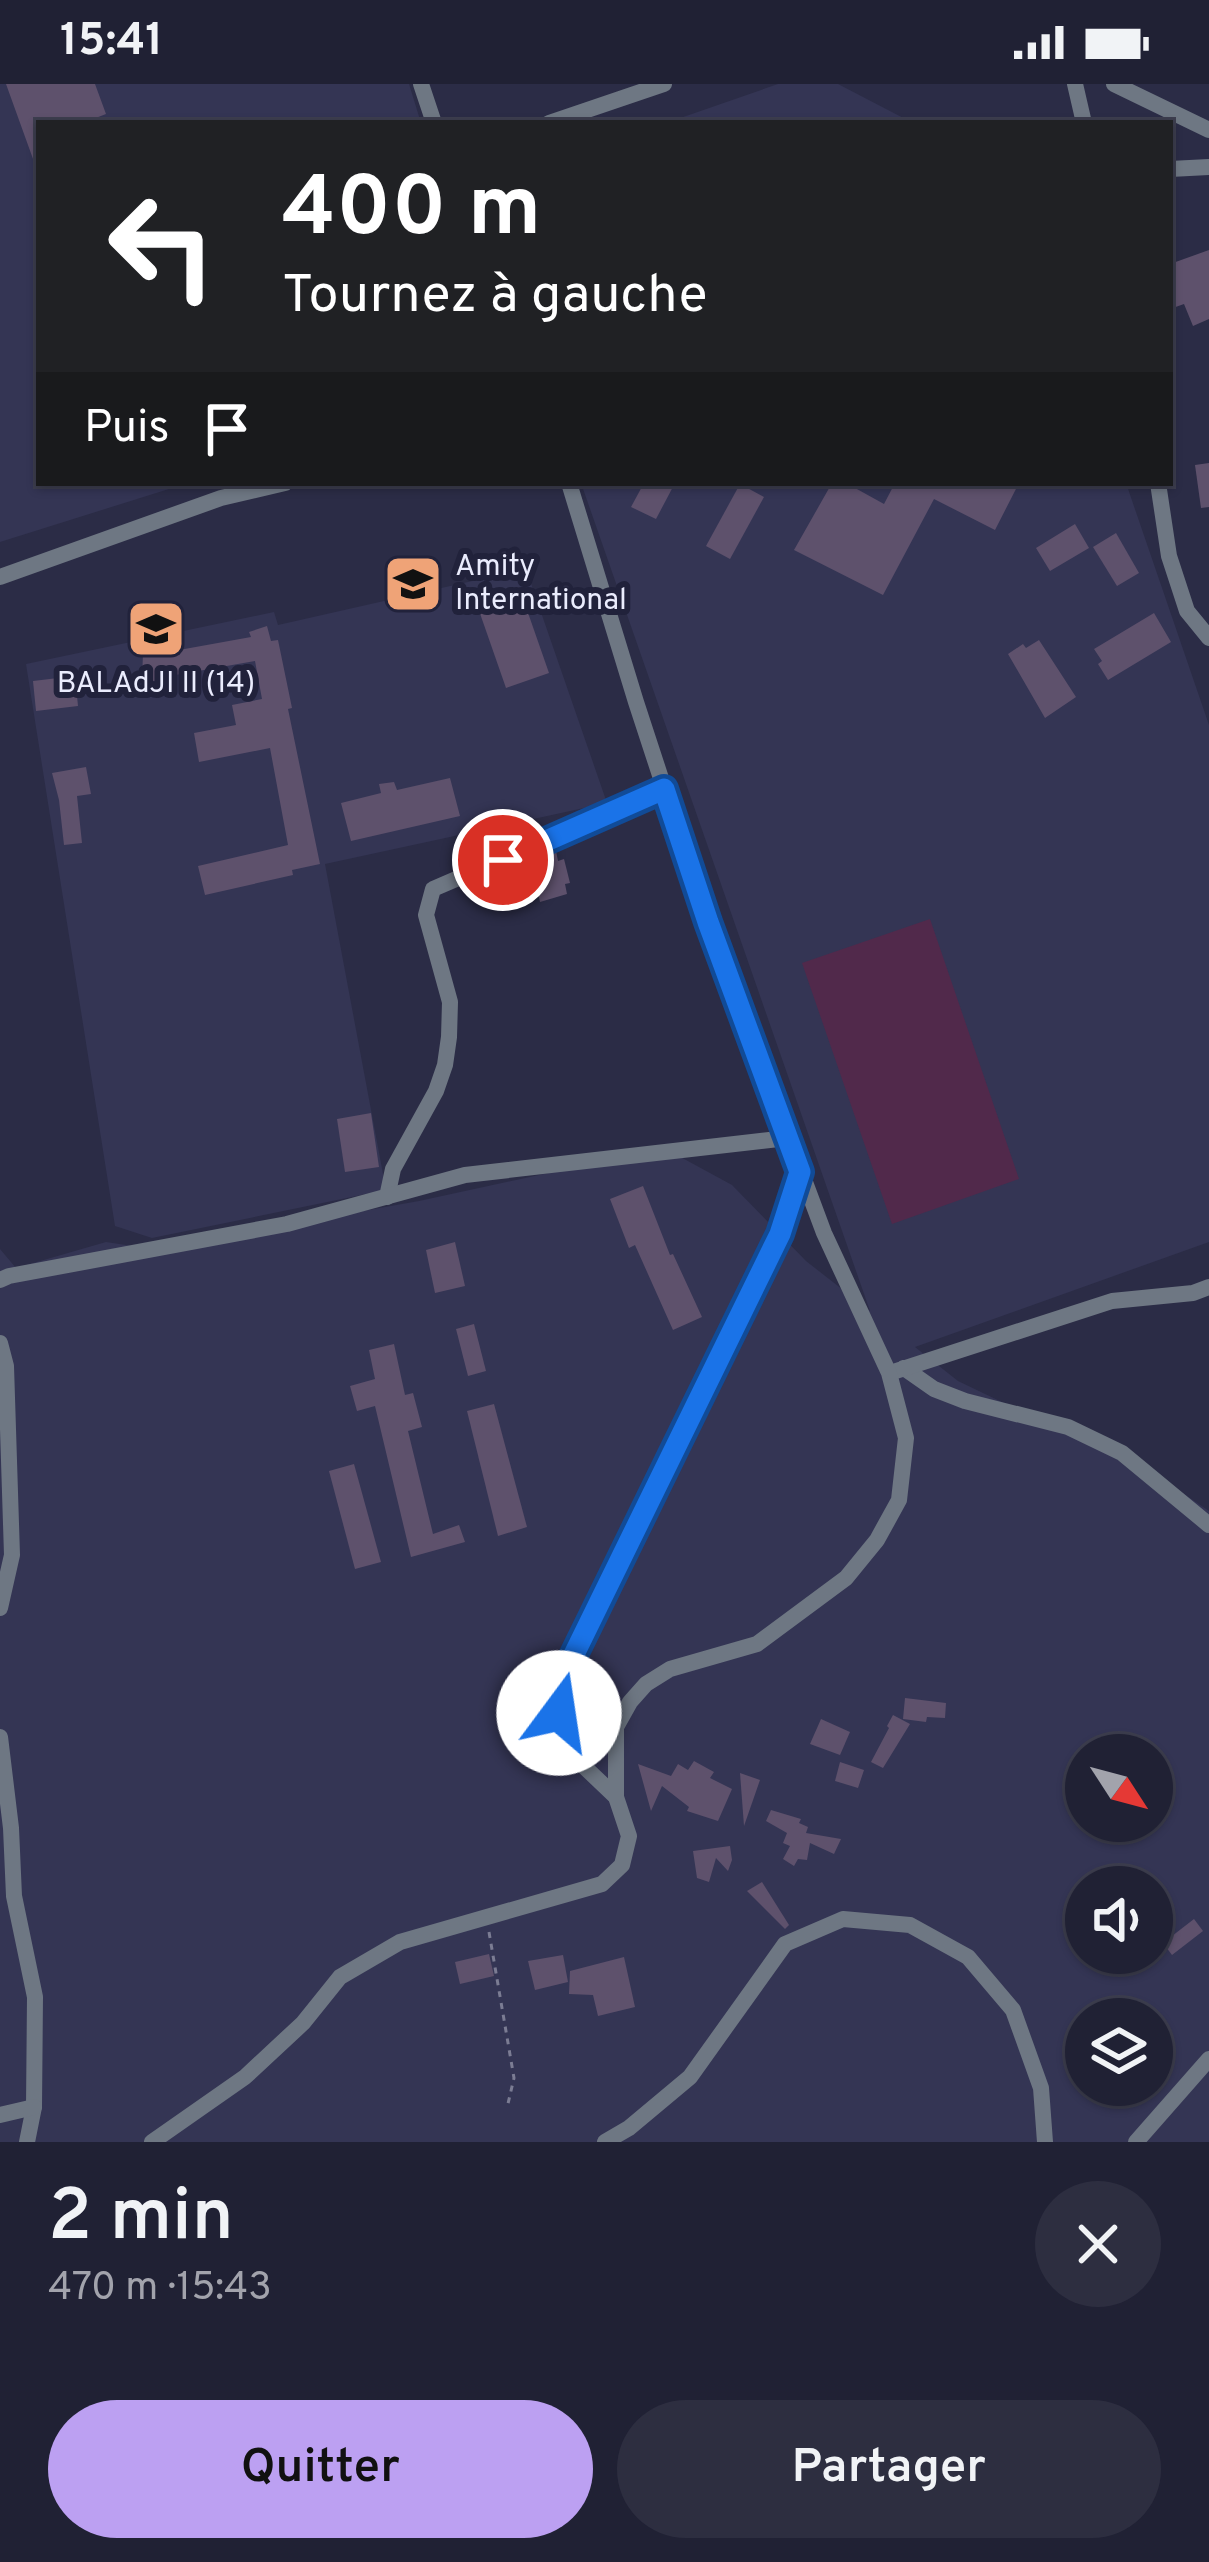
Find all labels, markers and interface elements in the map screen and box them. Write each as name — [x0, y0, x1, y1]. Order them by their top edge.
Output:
text: 15:41 — [60, 14, 163, 71]
text: 400 m — [282, 159, 541, 265]
icon: left — [84, 168, 240, 324]
text: Tournez à gauche — [282, 263, 708, 332]
icon: arrive — [194, 396, 260, 462]
text: Puis — [84, 401, 170, 458]
place label: Amity International — [455, 549, 627, 620]
school or university icon: Amity International — [382, 553, 444, 615]
school or university icon: BALAdJI II (14) — [125, 598, 187, 660]
place label: BALAdJI II (14) — [57, 666, 255, 703]
pin — [452, 809, 554, 911]
icon: arrive — [470, 827, 536, 893]
position arrow — [496, 1650, 622, 1776]
north arrow — [1065, 1734, 1173, 1842]
map controls — [1065, 1734, 1173, 2106]
button: sound — [1065, 1866, 1173, 1974]
button: layers — [1065, 1998, 1173, 2106]
text: 2 min — [48, 2174, 234, 2266]
button: close — [1035, 2181, 1161, 2307]
text: 470 m · 15:43 — [48, 2265, 272, 2314]
button: Quitter — [48, 2400, 593, 2538]
button: Partager — [617, 2400, 1161, 2538]

